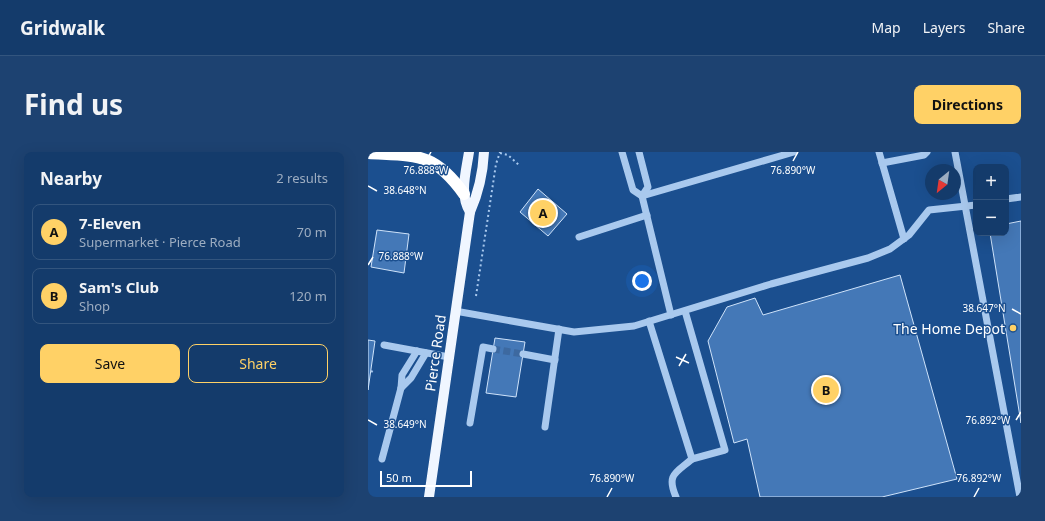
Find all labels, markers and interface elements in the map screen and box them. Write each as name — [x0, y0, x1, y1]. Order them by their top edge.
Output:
text: Gridwalk — [20, 15, 105, 41]
text: Map — [872, 18, 901, 37]
text: Layers — [923, 18, 965, 37]
text: Share — [987, 18, 1025, 37]
text: Find us — [24, 85, 123, 123]
button: Directions — [914, 85, 1021, 124]
text: 76.888°W — [404, 163, 449, 177]
text: 76.890°W — [771, 163, 816, 177]
north arrow — [925, 164, 961, 200]
map controls — [973, 164, 1009, 236]
button: + — [973, 164, 1009, 200]
text: Nearby — [40, 167, 102, 190]
text: 2 results — [276, 169, 328, 187]
text: 38.648°N — [383, 183, 427, 197]
pin: A — [530, 198, 556, 228]
button: − — [973, 200, 1009, 236]
text: 7-Eleven — [79, 213, 141, 233]
text: A — [50, 223, 59, 241]
text: 70 m — [297, 223, 327, 241]
text: Supermarket · Pierce Road — [79, 233, 241, 251]
text: 76.888°W — [379, 249, 424, 263]
your location — [632, 271, 652, 291]
text: Sam's Club — [79, 277, 159, 297]
text: B — [50, 287, 58, 305]
text: 120 m — [289, 287, 327, 305]
text: Shop — [79, 297, 110, 315]
text: 38.647°N — [962, 301, 1006, 315]
street label: Pierce Road — [420, 313, 450, 393]
place label: The Home Depot — [893, 319, 1005, 338]
marker: The Home Depot — [1008, 323, 1018, 333]
button: Save — [40, 344, 180, 383]
button: Share — [188, 344, 328, 383]
pin: B — [813, 375, 839, 405]
text: 76.892°W — [966, 413, 1011, 427]
text: 38.649°N — [383, 417, 427, 431]
scale bar — [380, 469, 472, 488]
text: 50 m — [386, 470, 412, 485]
text: 76.890°W — [590, 471, 635, 485]
text: 76.892°W — [957, 471, 1002, 485]

